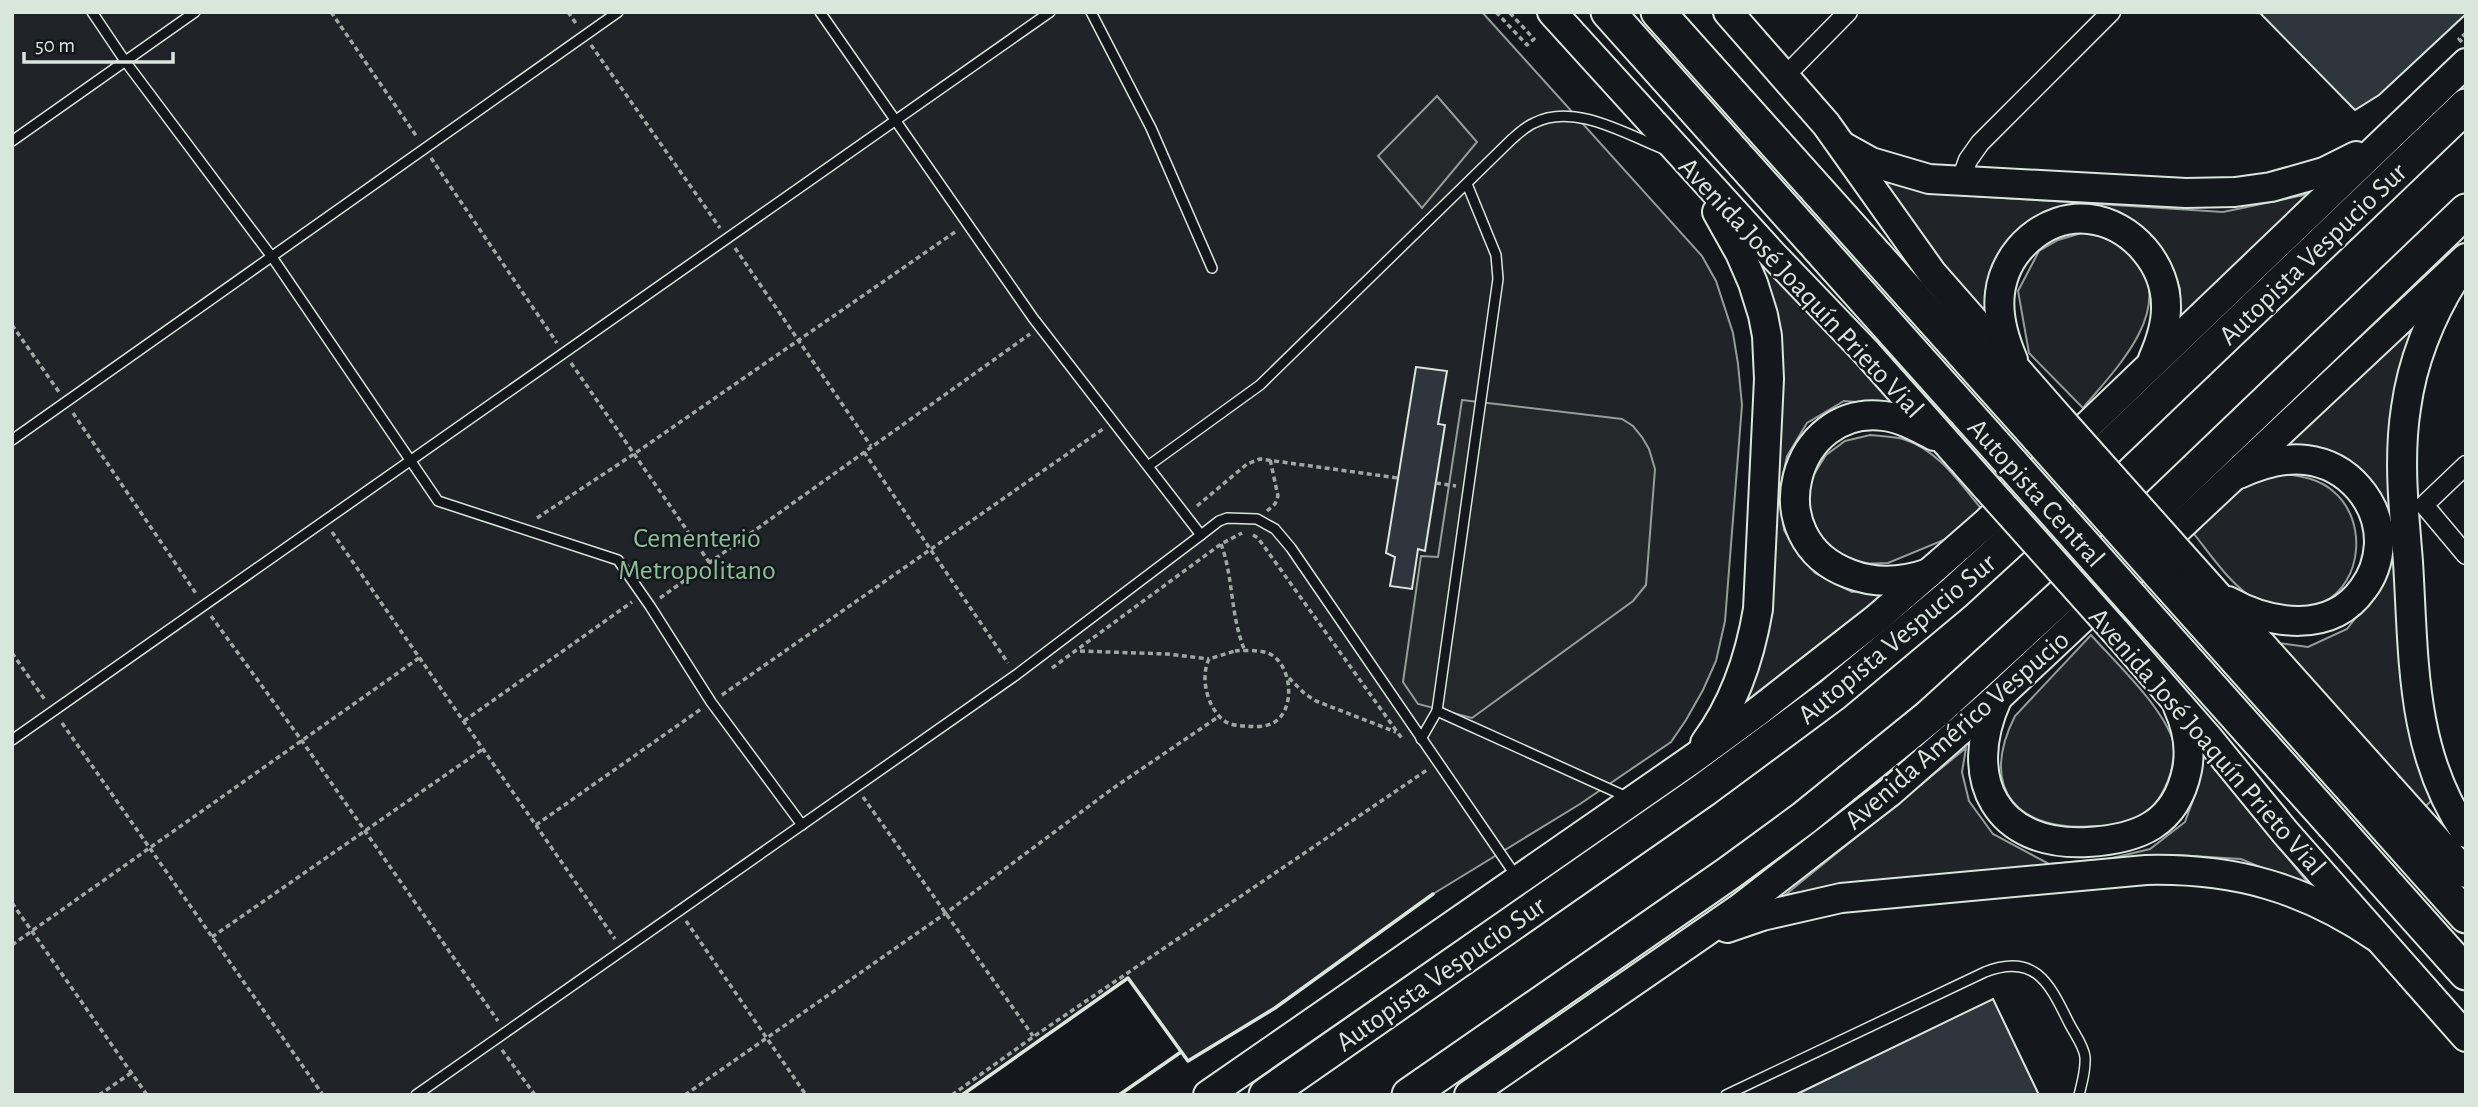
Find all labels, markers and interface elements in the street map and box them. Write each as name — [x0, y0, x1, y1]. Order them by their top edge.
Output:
scale bar — [24, 21, 173, 65]
text: 50 m — [35, 35, 75, 56]
street label: Avenida José Joaquín Prieto Vial — [1673, 153, 1928, 424]
street label: Autopista Vespucio Sur — [2214, 158, 2413, 351]
street label: Autopista Central — [1962, 414, 2109, 573]
park label: Cementerio Metropolitano — [618, 525, 776, 585]
street label: Autopista Vespucio Sur — [1793, 549, 2002, 730]
street label: Avenida José Joaquín Prieto Vial — [2083, 603, 2330, 881]
street label: Avenida Américo Vespucio — [1840, 626, 2075, 835]
street label: Autopista Vespucio Sur — [1331, 892, 1551, 1057]

